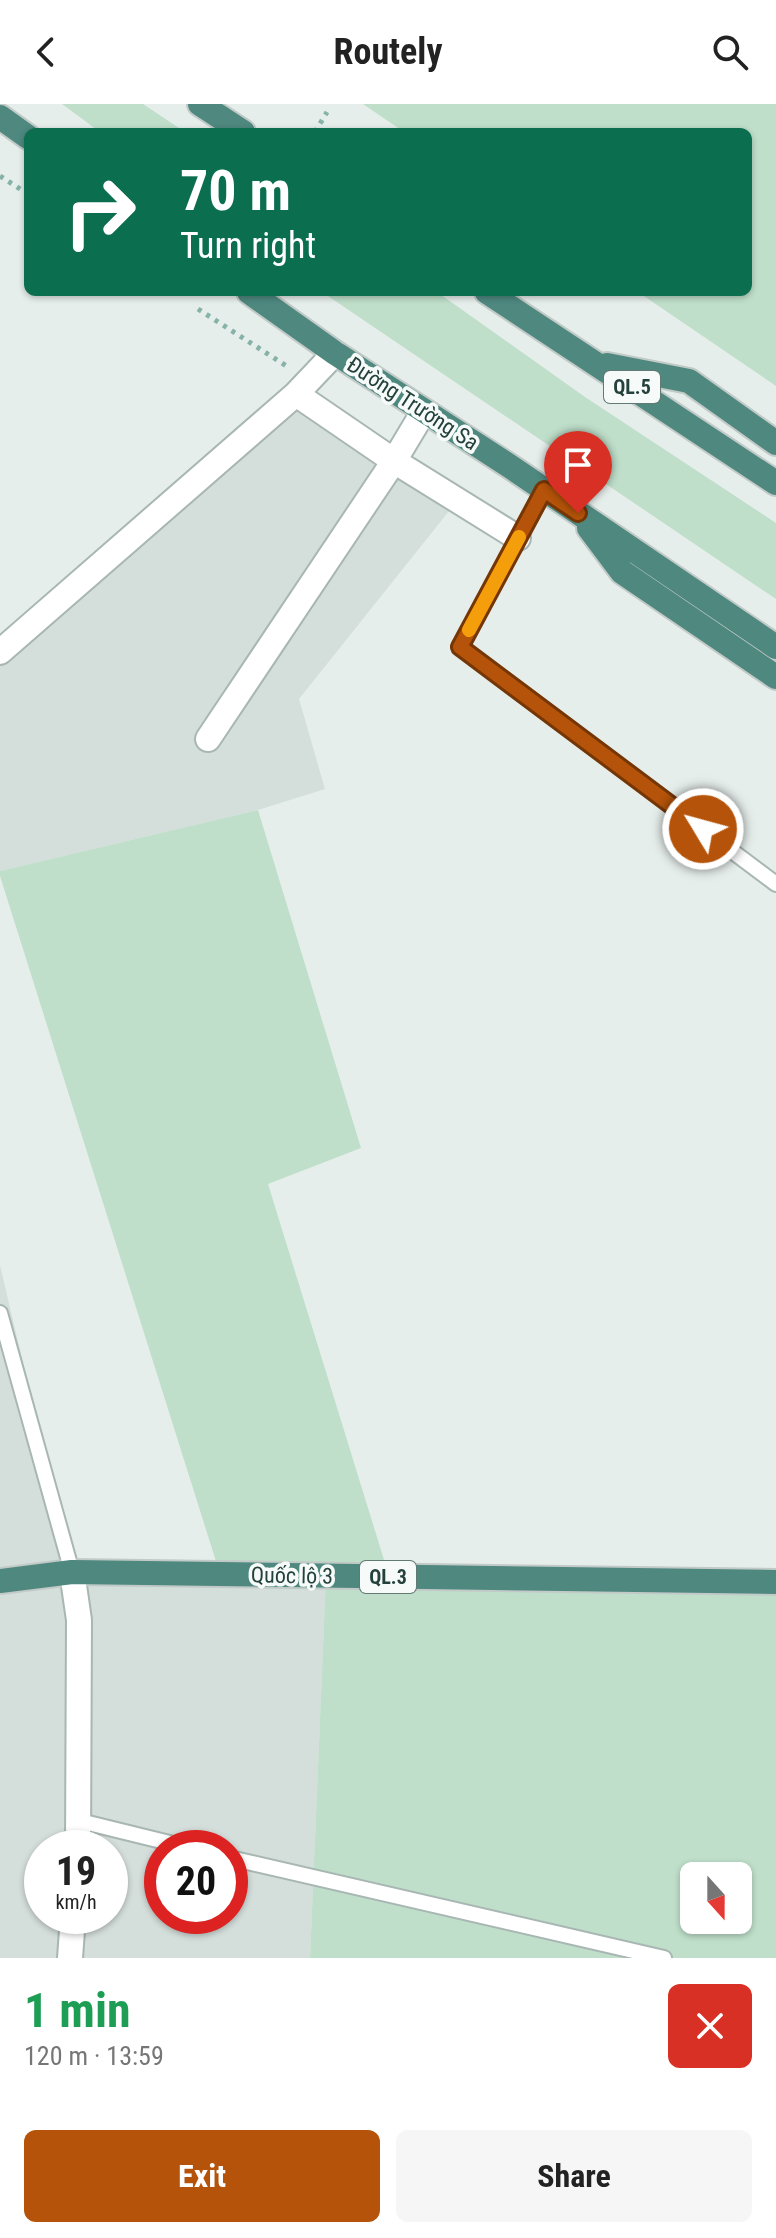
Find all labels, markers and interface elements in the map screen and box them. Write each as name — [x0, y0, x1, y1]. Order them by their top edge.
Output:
icon: back — [24, 30, 68, 74]
icon: search — [708, 30, 752, 74]
text: Routely — [334, 31, 442, 73]
text: 70 m — [180, 158, 291, 224]
icon: right — [48, 160, 152, 264]
text: Turn right — [180, 225, 316, 267]
street label: Đường Trường Sa — [343, 352, 483, 455]
road number: QL.5 — [604, 371, 660, 403]
pin — [544, 431, 612, 513]
icon: arrive — [556, 443, 600, 487]
position arrow — [661, 787, 745, 871]
road number: QL.3 — [360, 1561, 416, 1593]
street label: Quốc lộ 3 — [251, 1562, 333, 1589]
speed limit sign: 20 — [144, 1830, 248, 1934]
text: 19 — [56, 1848, 96, 1895]
north arrow — [680, 1862, 752, 1934]
map controls — [680, 1862, 752, 1934]
text: km/h — [55, 1890, 97, 1914]
text: 1 min — [24, 1982, 131, 2039]
button: close — [668, 1984, 752, 2068]
text: 120 m · 13:59 — [24, 2041, 164, 2071]
button: Exit — [24, 2130, 380, 2222]
button: Share — [396, 2130, 752, 2222]

